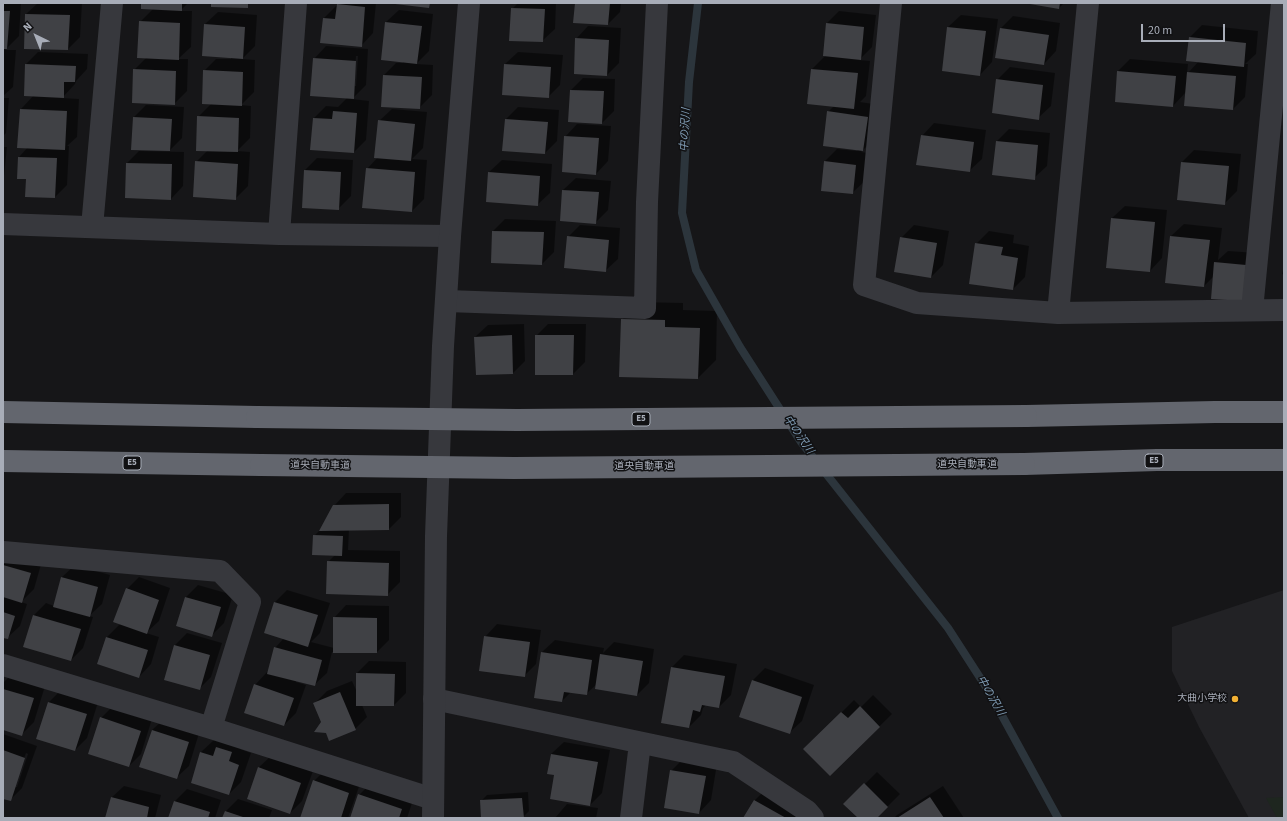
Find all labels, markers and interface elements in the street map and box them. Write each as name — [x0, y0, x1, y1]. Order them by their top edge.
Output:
north arrow — [16, 16, 56, 56]
scale bar — [1143, 16, 1227, 42]
text: N — [20, 19, 35, 35]
text: 20 m — [1148, 22, 1172, 39]
water label: 中の沢川 — [678, 108, 694, 152]
road number: E5 — [632, 412, 650, 426]
water label: 中の沢川 — [780, 413, 816, 457]
road number: E5 — [1145, 454, 1163, 468]
road number: E5 — [123, 456, 141, 470]
street label: 道央自動車道 — [290, 459, 350, 473]
street label: 道央自動車道 — [937, 459, 997, 471]
street label: 道央自動車道 — [614, 461, 674, 473]
water label: 中の沢川 — [973, 674, 1007, 718]
place label: 大曲小学校 — [1177, 693, 1227, 705]
marker: 大曲小学校 — [1230, 694, 1240, 704]

